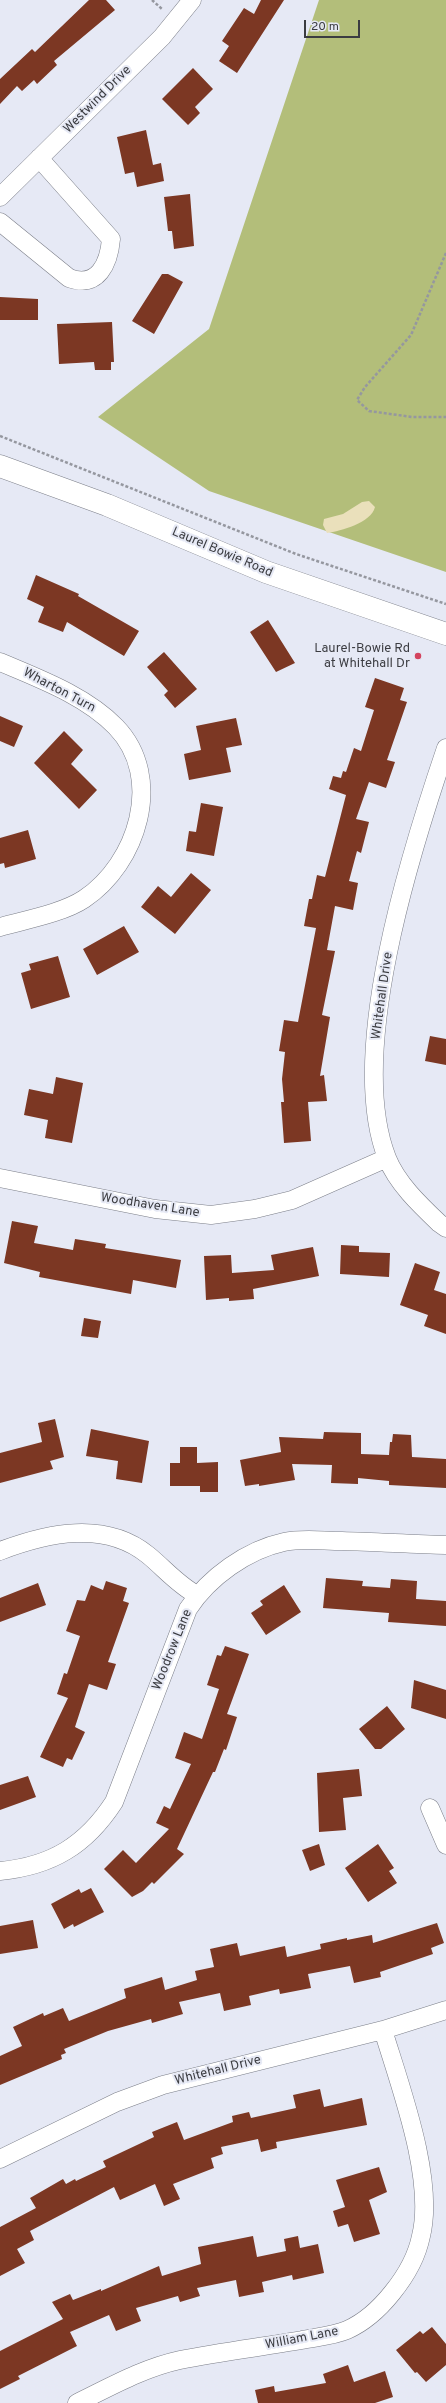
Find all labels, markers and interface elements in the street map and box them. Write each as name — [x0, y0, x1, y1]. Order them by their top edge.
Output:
scale bar — [306, 12, 362, 38]
text: 20 m — [311, 19, 339, 35]
street label: Westwind Drive — [61, 63, 135, 137]
street label: Laurel Bowie Road — [169, 525, 275, 581]
place label: Laurel-Bowie Rd at Whitehall Dr — [314, 641, 410, 672]
marker: Laurel-Bowie Rd at Whitehall Dr — [413, 651, 423, 661]
street label: Wharton Turn — [20, 665, 98, 717]
street label: Whitehall Drive — [369, 951, 397, 1041]
street label: Woodhaven Lane — [99, 1190, 201, 1222]
street label: Woodrow Lane — [150, 1607, 196, 1693]
street label: Whitehall Drive — [173, 2053, 263, 2089]
street label: William Lane — [264, 2324, 340, 2354]

